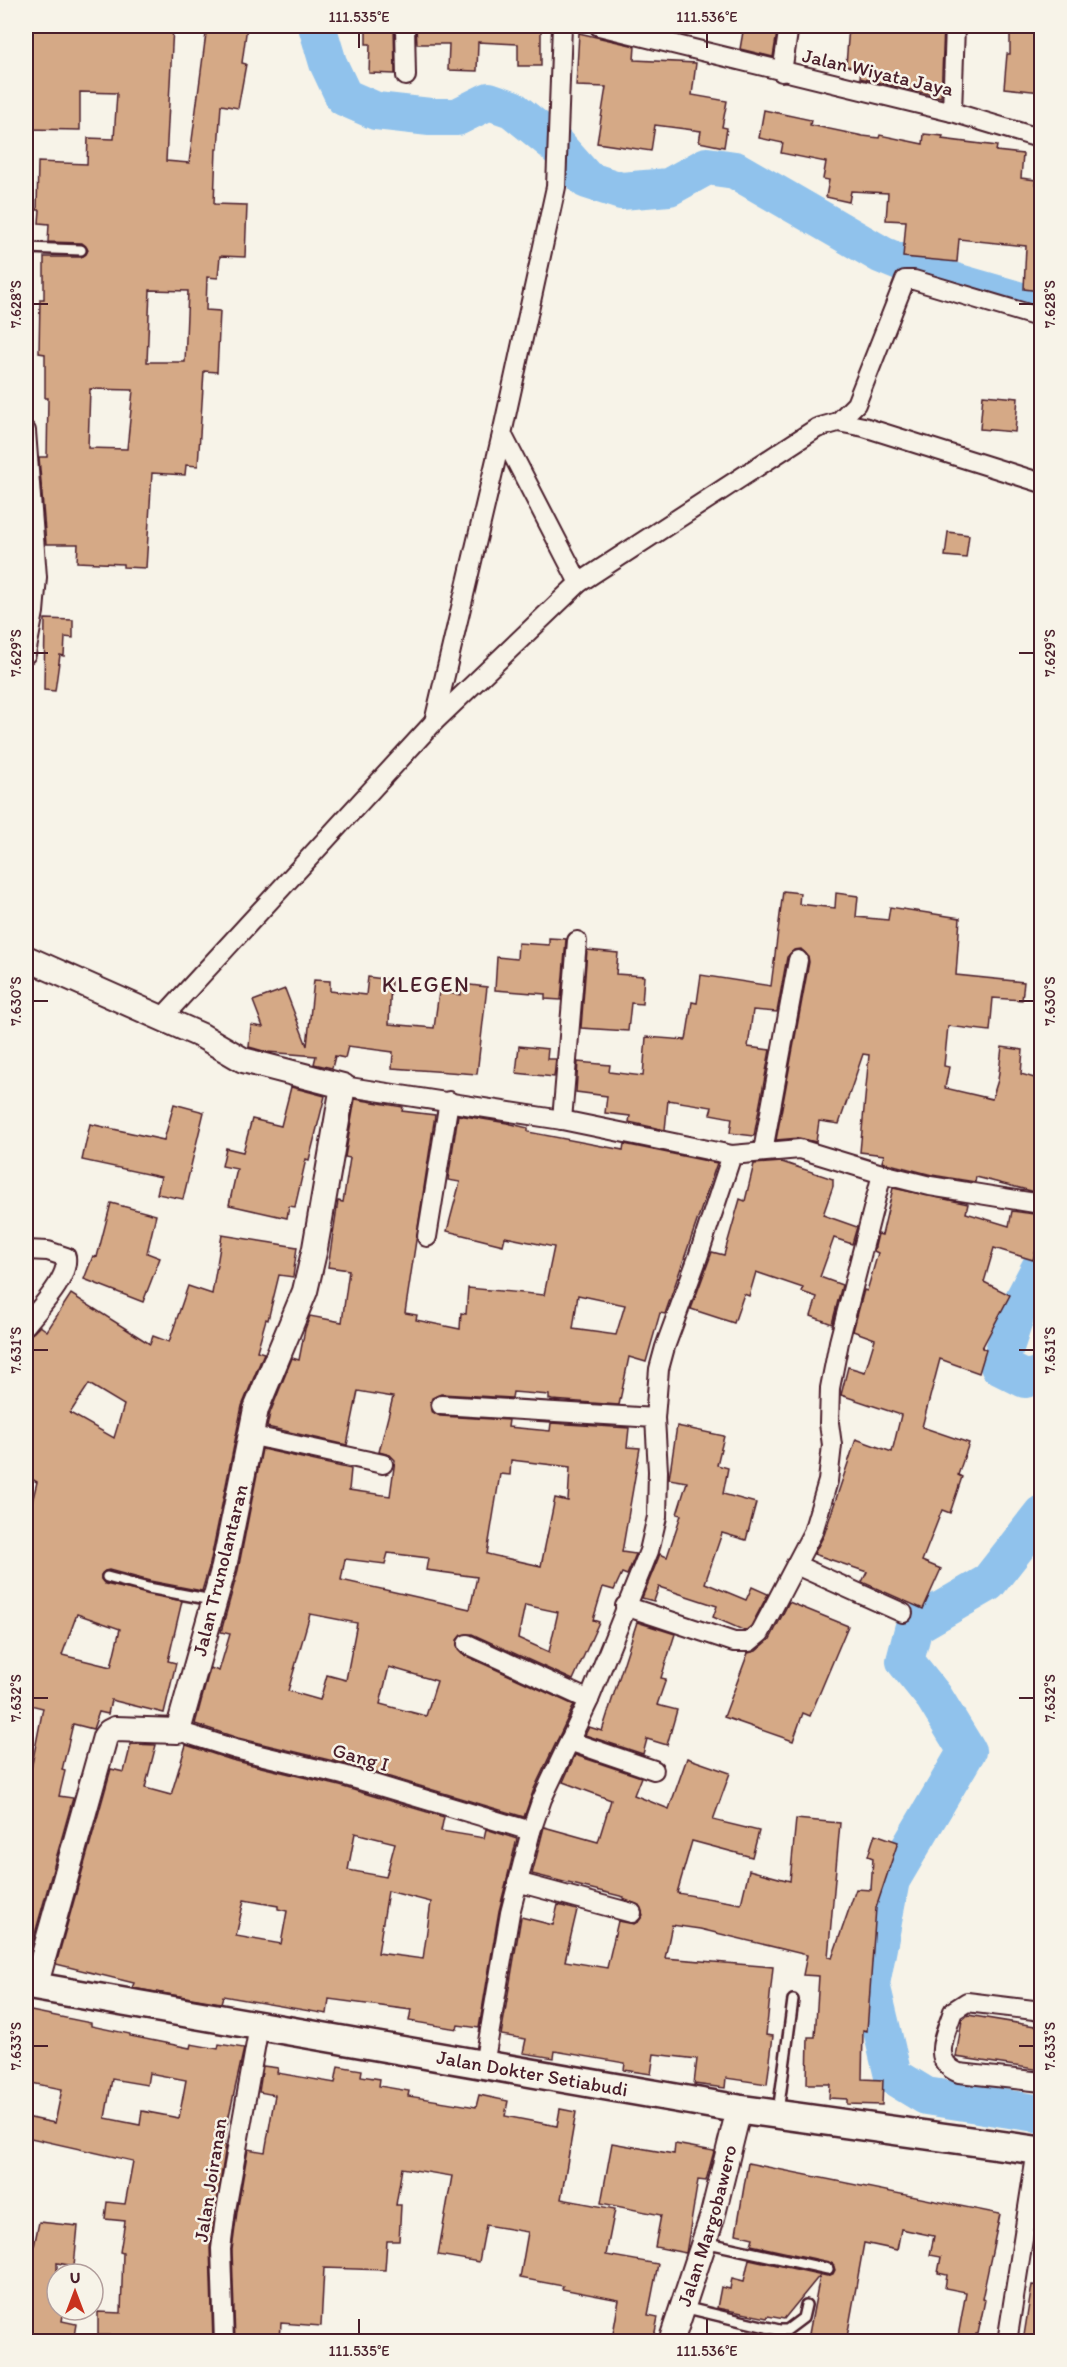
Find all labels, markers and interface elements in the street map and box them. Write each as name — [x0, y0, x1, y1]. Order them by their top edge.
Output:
text: 111.535°E — [328, 8, 390, 26]
text: 111.536°E — [676, 8, 738, 26]
street label: Jalan Wiyata Jaya — [800, 43, 956, 101]
text: 7.628°S — [7, 280, 25, 328]
text: 7.628°S — [1041, 280, 1059, 328]
text: 7.629°S — [7, 629, 25, 677]
text: 7.629°S — [1041, 629, 1059, 677]
district label: KLEGEN — [382, 971, 470, 998]
text: 7.630°S — [7, 976, 25, 1026]
text: 7.630°S — [1041, 976, 1059, 1026]
text: 7.631°S — [7, 1326, 25, 1374]
text: 7.631°S — [1041, 1326, 1059, 1374]
street label: Jalan Trunolantaran — [187, 1482, 253, 1658]
text: 7.632°S — [7, 1674, 25, 1722]
text: 7.632°S — [1041, 1674, 1059, 1722]
street label: Gang I — [330, 1738, 392, 1776]
text: 7.633°S — [7, 2022, 25, 2070]
text: 7.633°S — [1041, 2022, 1059, 2070]
street label: Jalan Dokter Setiabudi — [435, 2045, 630, 2101]
street label: Jalan Joiranan — [188, 2116, 232, 2244]
street label: Jalan Margobawero — [672, 2142, 742, 2309]
north arrow — [45, 2262, 105, 2322]
text: U — [70, 2268, 80, 2287]
text: 111.535°E — [328, 2342, 390, 2360]
text: 111.536°E — [676, 2342, 738, 2360]

